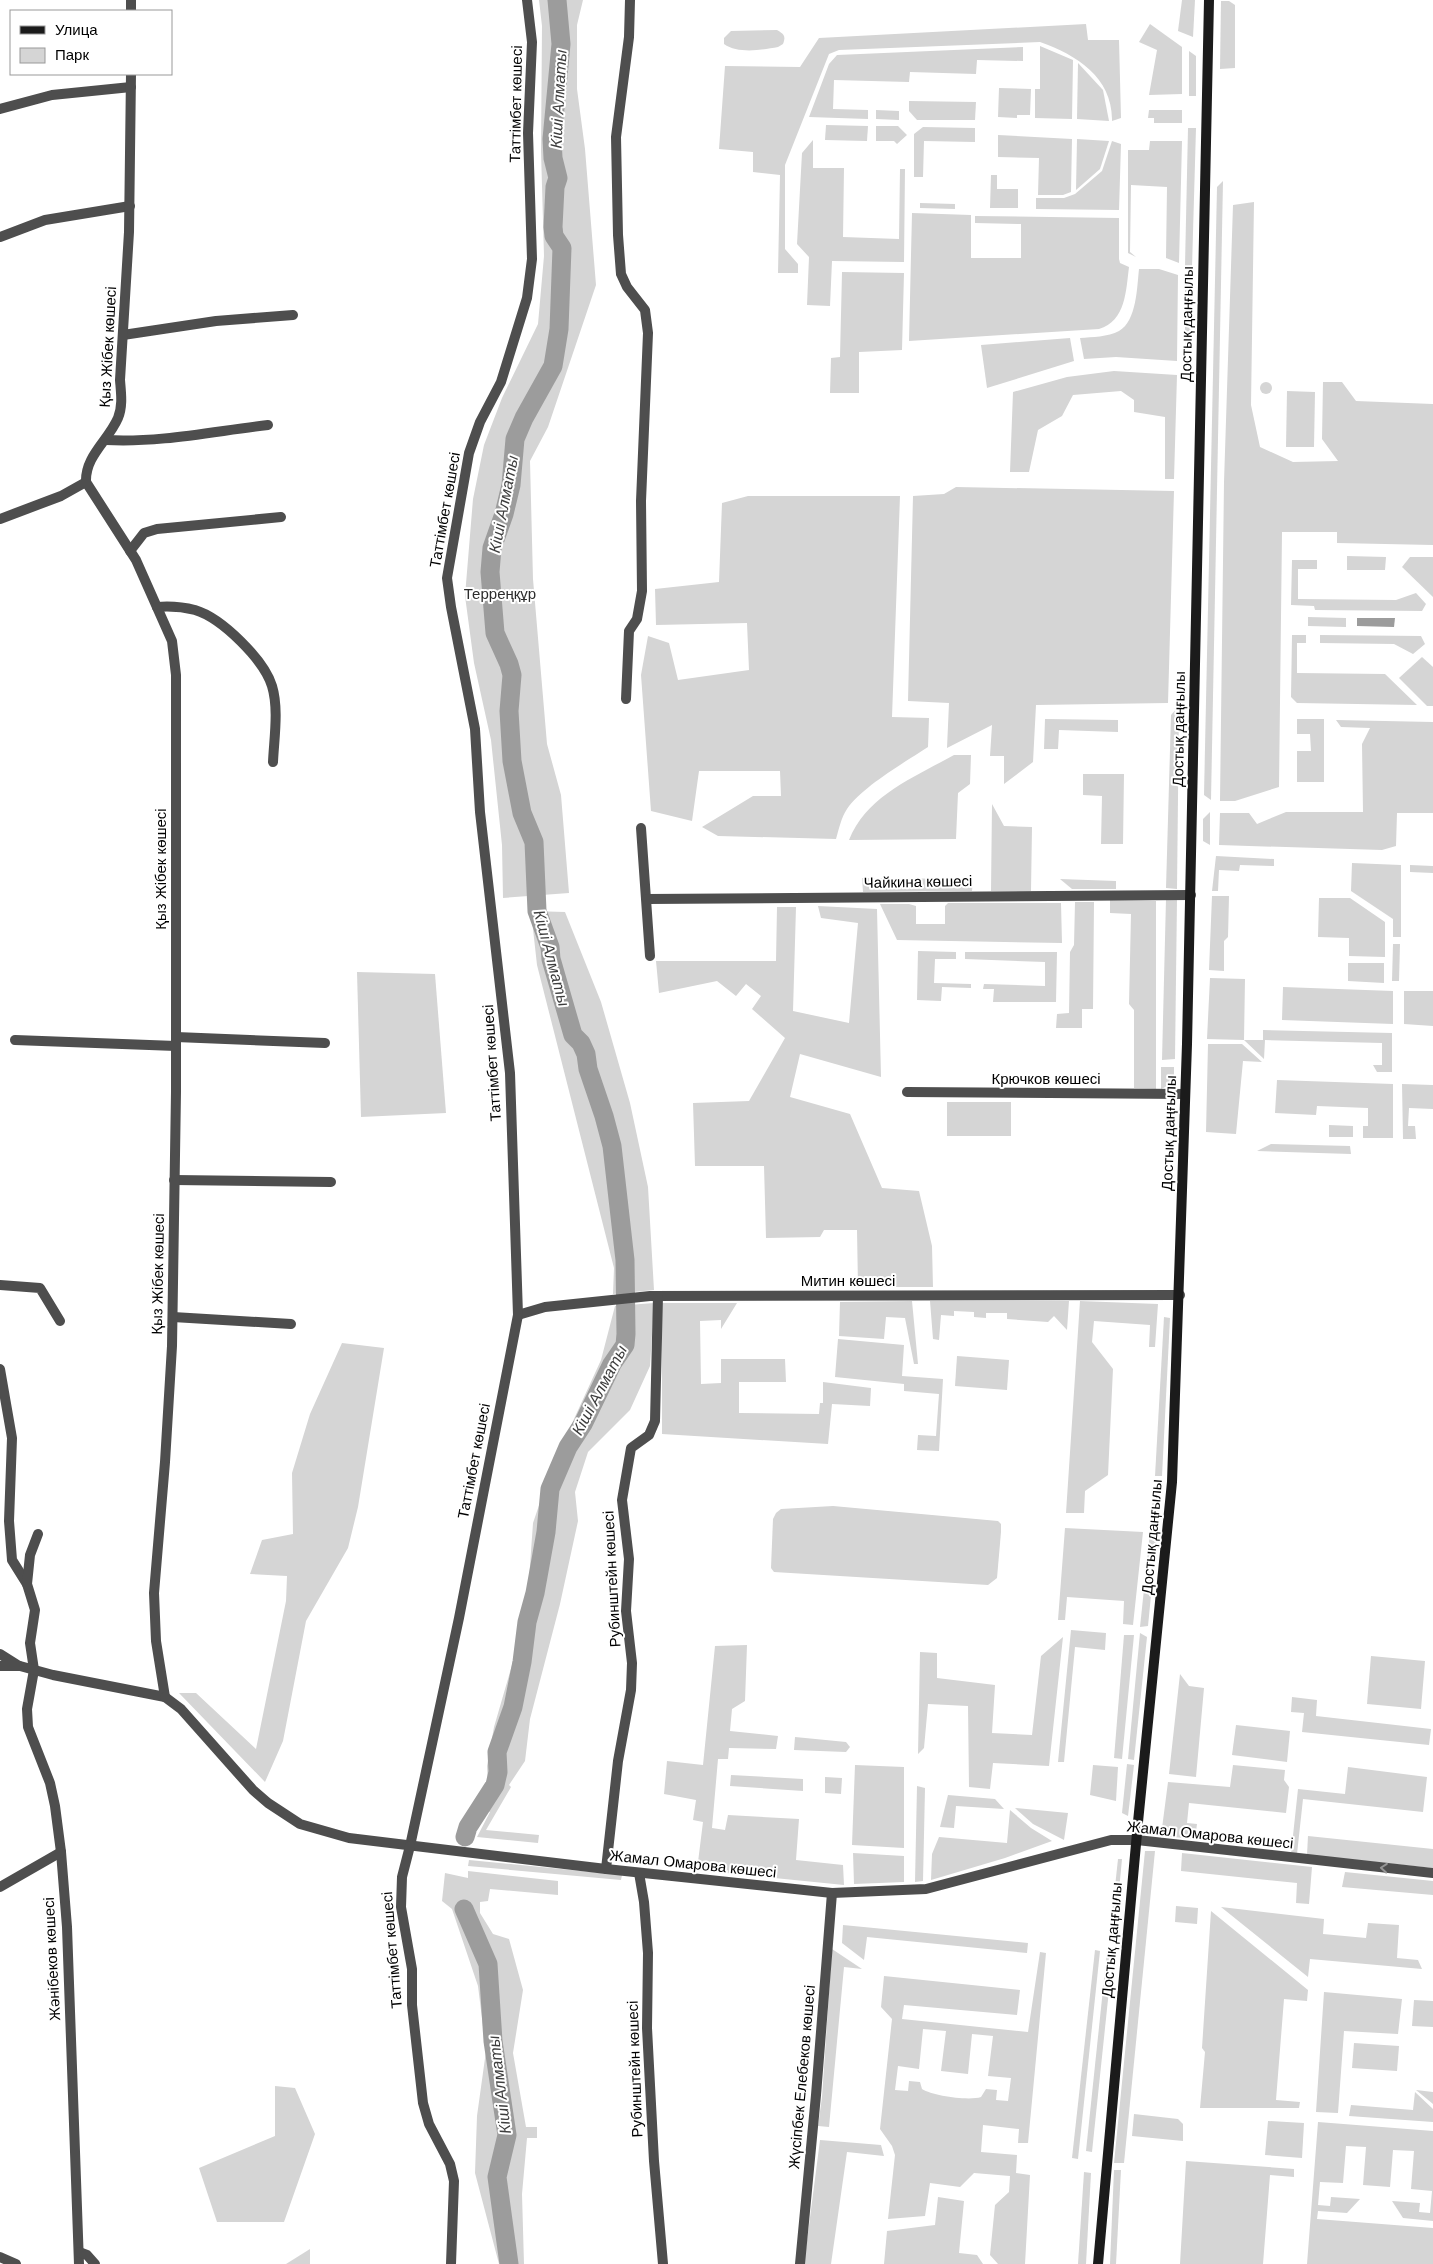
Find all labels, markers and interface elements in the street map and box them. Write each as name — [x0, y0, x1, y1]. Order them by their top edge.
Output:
legend — [10, 10, 172, 75]
text: Улица — [55, 21, 98, 38]
street label: Таттімбет көшесі — [506, 45, 525, 163]
text: Парк — [55, 46, 89, 63]
water label: Кіші Алматы — [547, 49, 570, 149]
street label: Достық даңғылы — [1177, 266, 1196, 382]
street label: Қыз Жібек көшесі — [96, 286, 119, 408]
street label: Таттімбет көшесі — [426, 451, 463, 569]
water label: Кіші Алматы — [486, 454, 521, 554]
park label: Терреңқұр — [464, 585, 536, 602]
street label: Достық даңғылы — [1169, 671, 1188, 787]
street label: Қыз Жібек көшесі — [152, 808, 169, 930]
street label: Чайкина көшесі — [864, 872, 972, 891]
water label: Кіші Алматы — [531, 908, 573, 1008]
street label: Таттімбет көшесі — [479, 1004, 504, 1122]
street label: Крючков көшесі — [991, 1070, 1101, 1087]
street label: Достық даңғылы — [1158, 1075, 1179, 1191]
street label: Қыз Жібек көшесі — [148, 1213, 167, 1335]
street label: Митин көшесі — [801, 1272, 895, 1289]
water label: Кіші Алматы — [569, 1342, 630, 1438]
street label: Таттімбет көшесі — [454, 1402, 493, 1520]
street label: Достық даңғылы — [1138, 1479, 1165, 1595]
street label: Рубинштейн көшесі — [599, 1510, 624, 1648]
street label: Жамал Омарова көшесі — [1126, 1817, 1294, 1852]
street label: Жамал Омарова көшесі — [609, 1846, 777, 1881]
one-way arrow — [1380, 1863, 1388, 1874]
street label: Достық даңғылы — [1098, 1882, 1125, 1998]
street label: Таттімбет көшесі — [378, 1891, 405, 2009]
street label: Жәнібеков көшесі — [40, 1897, 63, 2021]
street label: Жүсіпбек Елебеков көшесі — [785, 1984, 818, 2170]
street label: Рубинштейн көшесі — [624, 2000, 645, 2138]
water label: Кіші Алматы — [485, 2035, 514, 2135]

